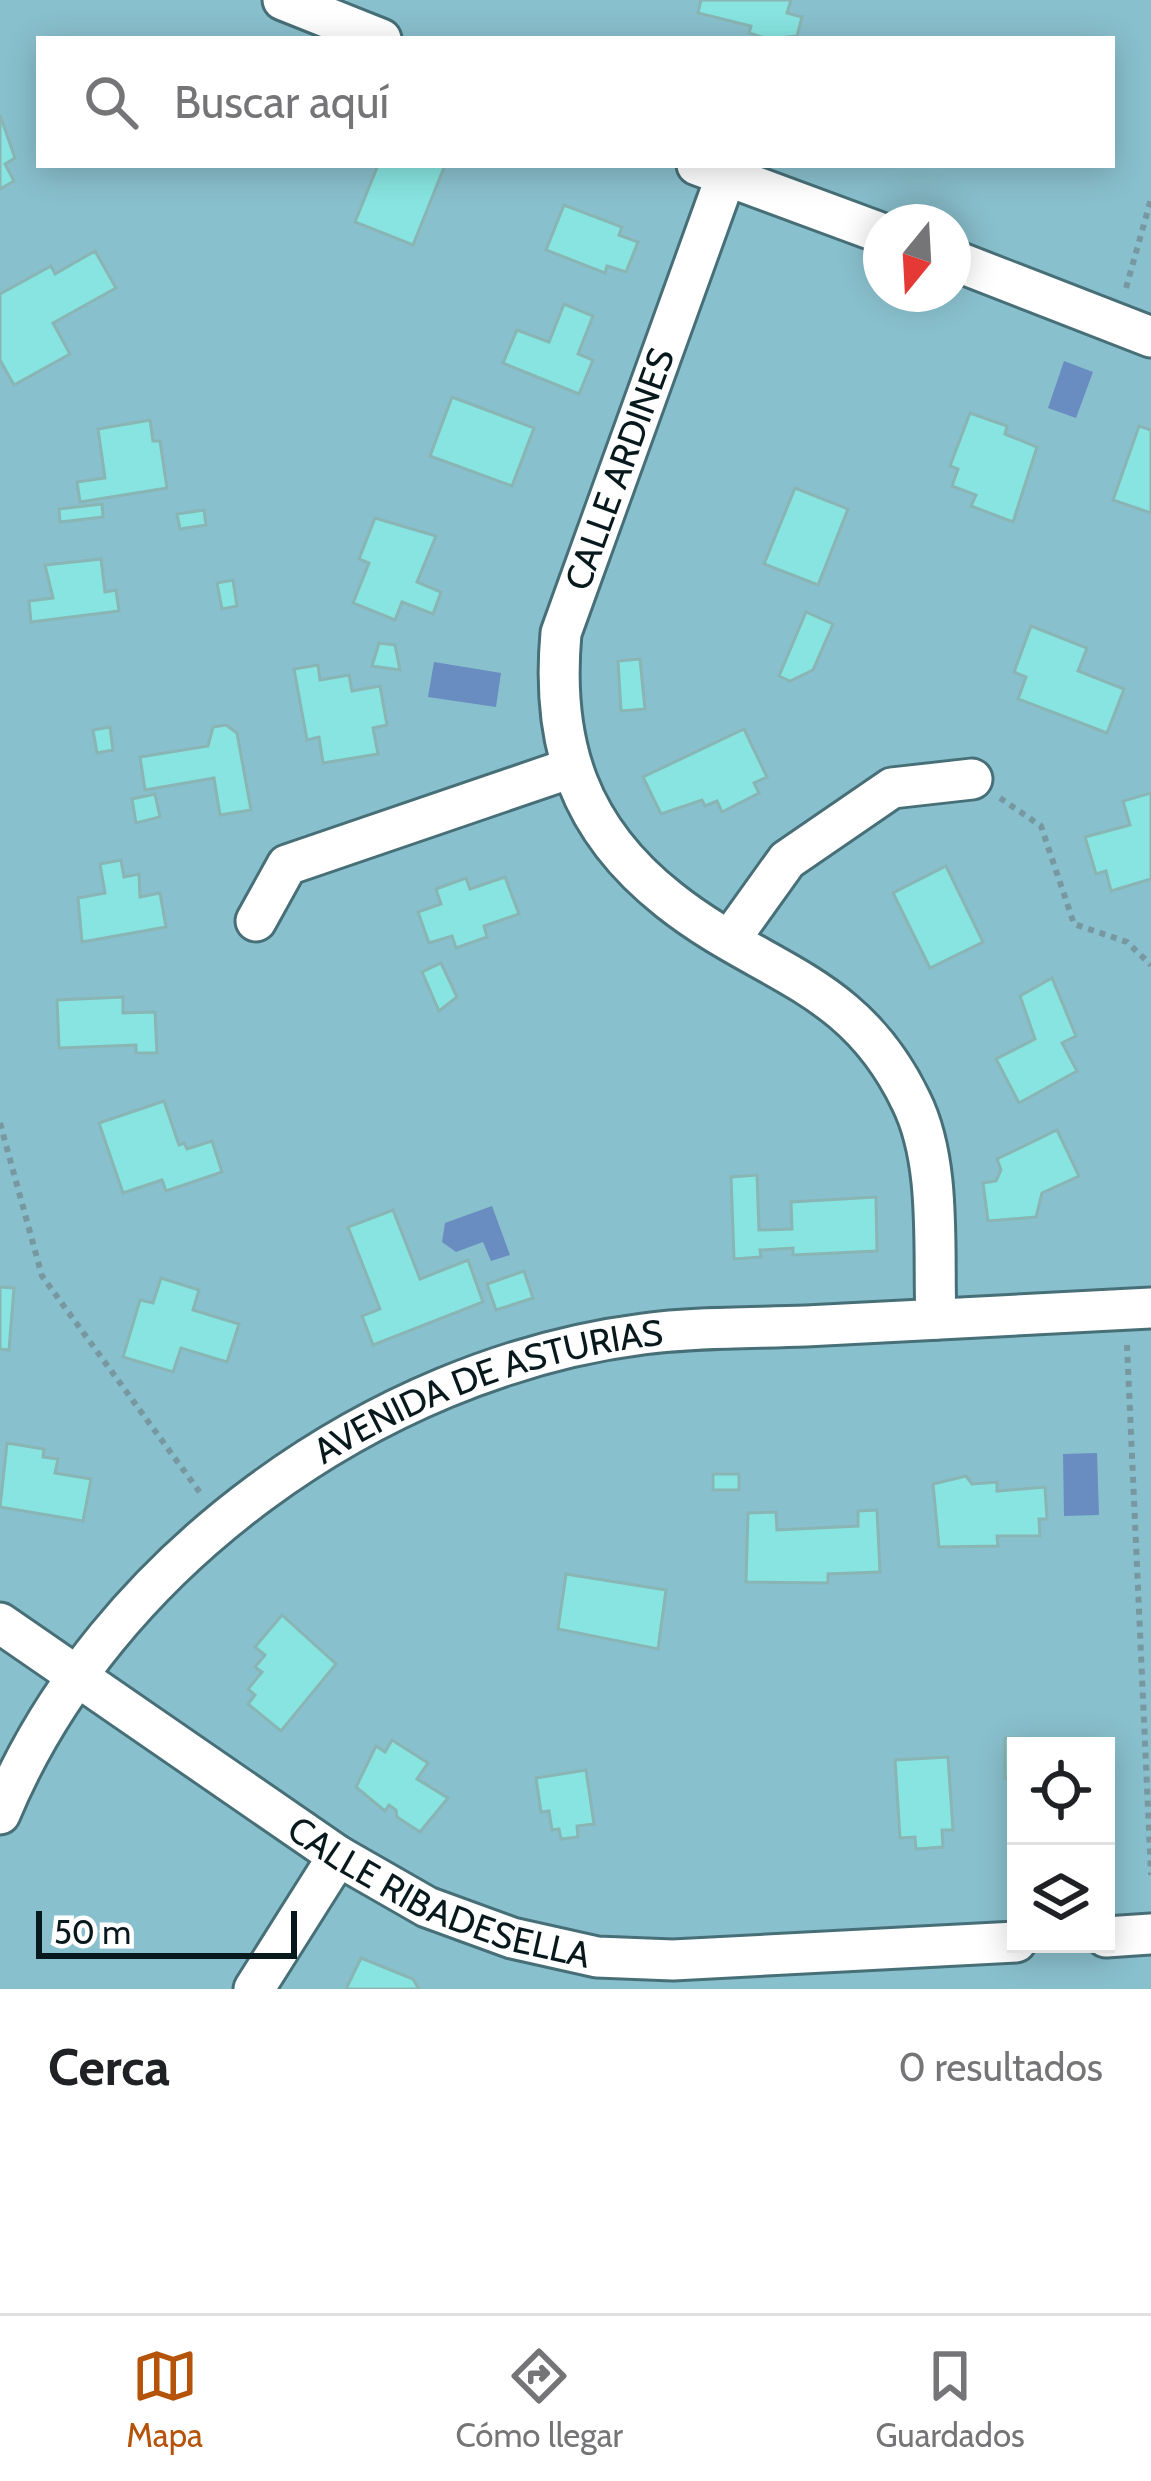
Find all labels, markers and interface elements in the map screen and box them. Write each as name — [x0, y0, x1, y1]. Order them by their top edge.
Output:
search box — [36, 36, 1115, 168]
icon: search — [78, 69, 144, 135]
text: Buscar aquí — [174, 75, 389, 129]
north arrow — [863, 204, 971, 312]
street label: CALLE ARDINES — [555, 342, 683, 596]
street label: AVENIDA DE ASTURIAS — [305, 1310, 665, 1473]
map controls — [1007, 1737, 1115, 1953]
button: locate — [1007, 1737, 1115, 1845]
street label: CALLE RIBADESELLA — [280, 1806, 595, 1977]
button: layers — [1007, 1845, 1115, 1953]
scale bar — [36, 1905, 297, 1958]
text: 50 m — [54, 1912, 131, 1952]
text: Cerca — [48, 2036, 170, 2098]
text: 0 resultados — [899, 2043, 1103, 2091]
tab: Mapa — [126, 2343, 203, 2455]
tab: Cómo llegar — [455, 2343, 623, 2455]
tab: Guardados — [875, 2343, 1025, 2455]

